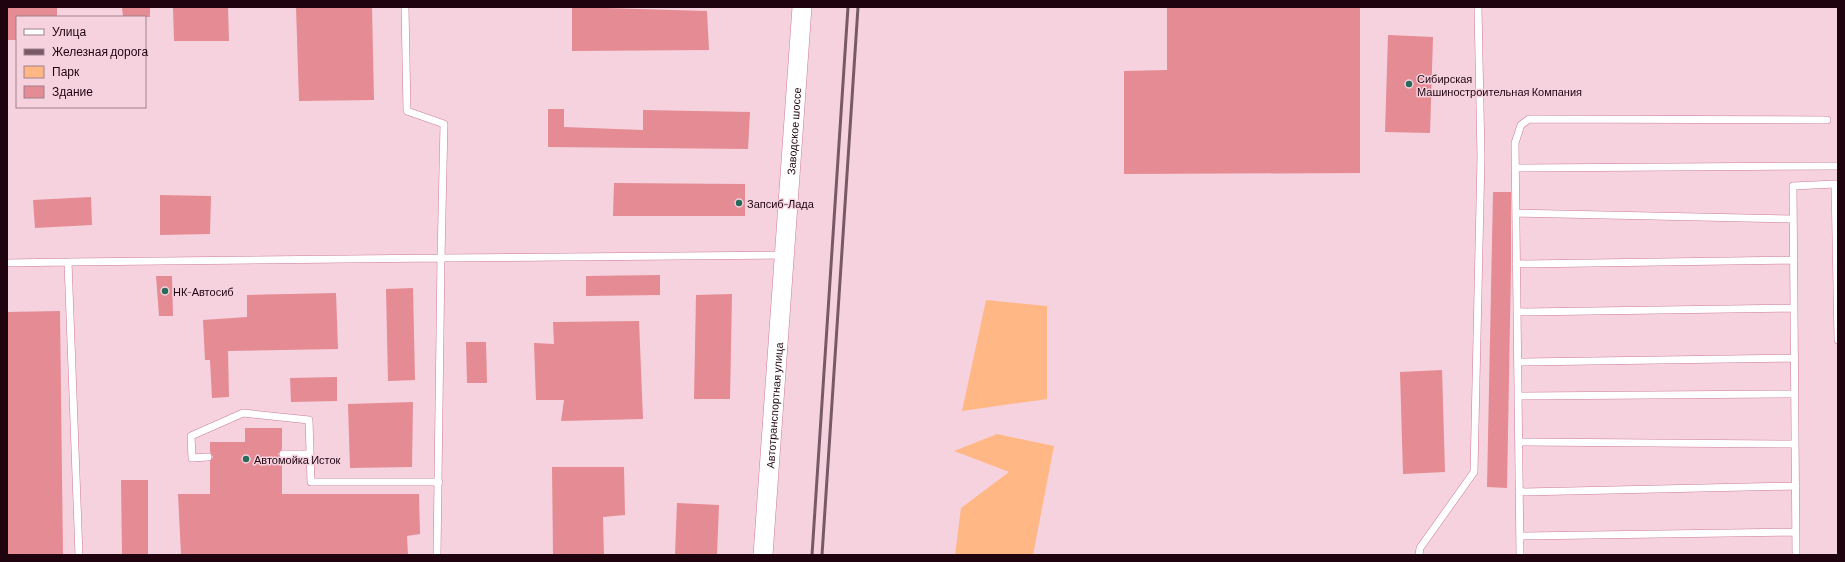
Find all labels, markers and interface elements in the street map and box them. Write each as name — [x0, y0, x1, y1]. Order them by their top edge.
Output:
legend — [16, 16, 146, 108]
text: Улица — [52, 24, 86, 39]
text: Железная дорога — [52, 44, 148, 59]
text: Парк — [52, 64, 80, 79]
place label: Сибирская Машиностроительная Компания — [1417, 72, 1582, 98]
marker: Сибирская Машиностроительная Компания — [1404, 79, 1414, 89]
text: Здание — [52, 84, 93, 99]
street label: Заводское шоссе — [784, 87, 803, 175]
place label: Запсиб-Лада — [747, 197, 815, 210]
marker: Запсиб-Лада — [734, 198, 744, 208]
place label: НК-Автосиб — [173, 285, 234, 298]
marker: НК-Автосиб — [160, 286, 170, 296]
street label: Автотранспортная улица — [763, 341, 785, 469]
place label: Автомойка Исток — [254, 453, 341, 466]
marker: Автомойка Исток — [241, 454, 251, 464]

